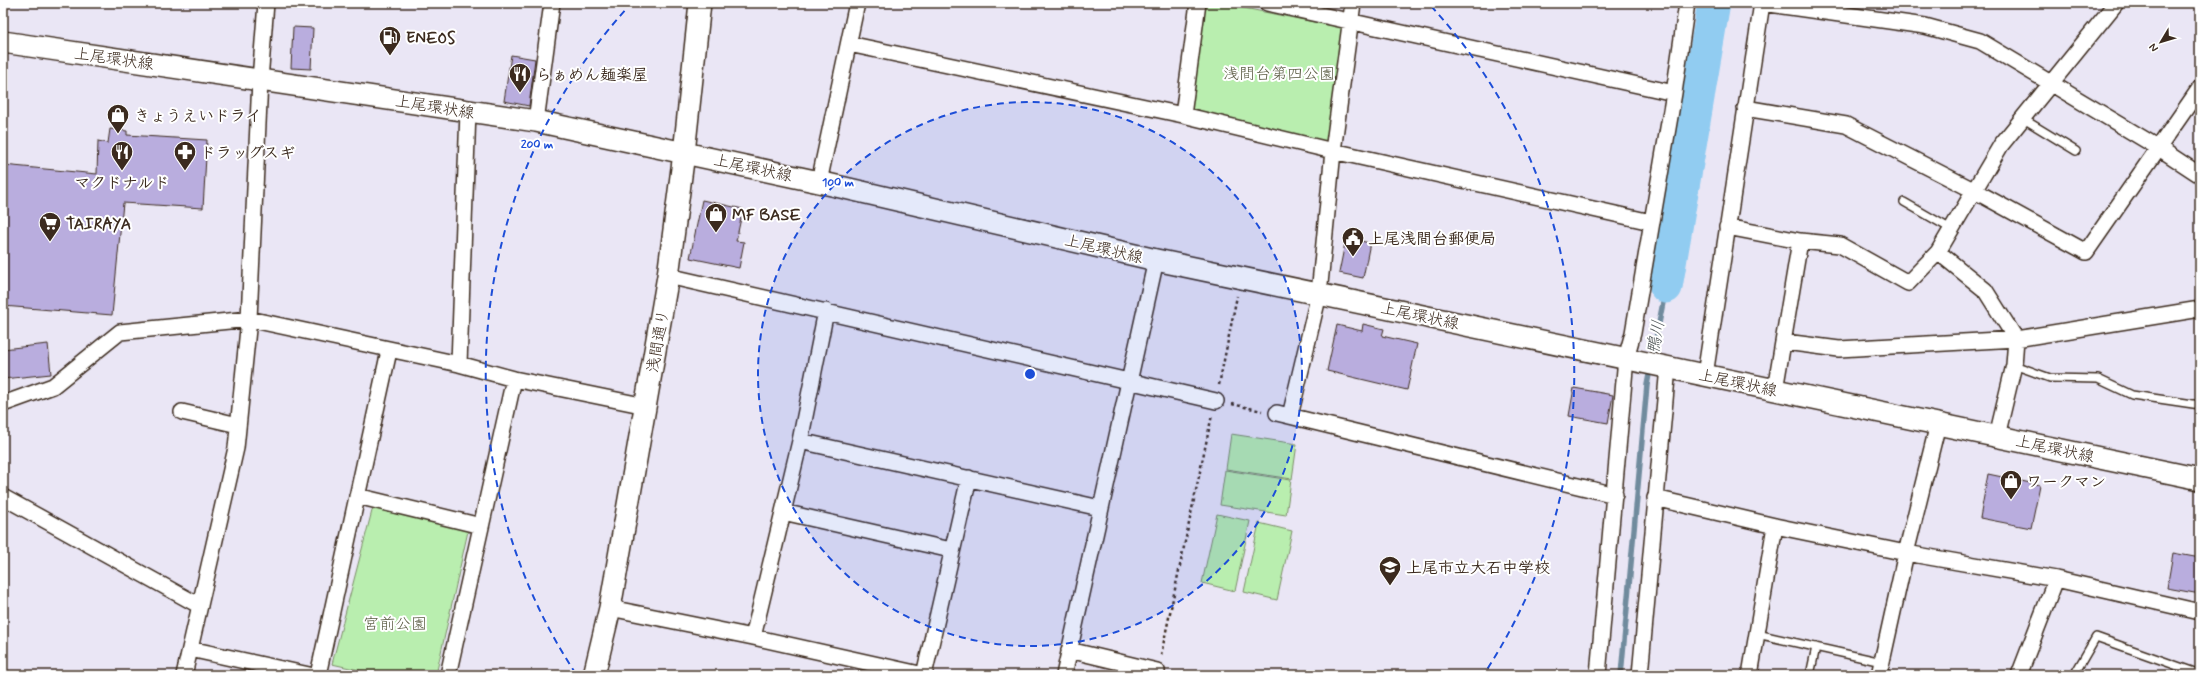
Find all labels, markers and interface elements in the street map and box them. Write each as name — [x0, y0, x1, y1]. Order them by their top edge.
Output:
north arrow — [2141, 22, 2181, 62]
fuel station icon: ENEOS — [377, 24, 403, 57]
place label: ENEOS — [406, 28, 456, 49]
text: N — [2146, 40, 2162, 55]
street label: 上尾環状線 — [73, 44, 155, 75]
restaurant icon: らぁめん麺楽屋 — [507, 61, 533, 94]
park label: 浅間台第四公園 — [1223, 64, 1335, 85]
place label: らぁめん麺楽屋 — [536, 65, 648, 86]
street label: 上尾環状線 — [394, 91, 476, 124]
shop icon: きょうえいドライ — [105, 102, 131, 135]
place label: きょうえいドライ — [134, 106, 262, 127]
text: 200 m — [521, 137, 554, 153]
restaurant icon: マクドナルド — [109, 139, 135, 172]
pharmacy icon: ドラッグスギ — [172, 139, 198, 172]
place label: ドラッグスギ — [200, 143, 295, 164]
street label: 上尾環状線 — [711, 150, 794, 187]
place label: マクドナルド — [74, 173, 170, 194]
text: 100 m — [822, 175, 855, 191]
shop icon: MF BASE — [703, 201, 729, 234]
place label: MF BASE — [732, 205, 801, 226]
supermarket icon: TAIRAYA — [37, 210, 63, 243]
place label: TAIRAYA — [66, 214, 131, 235]
public building icon: 上尾浅間台郵便局 — [1340, 225, 1366, 258]
place label: 上尾浅間台郵便局 — [1368, 229, 1496, 250]
street label: 上尾環状線 — [1062, 230, 1145, 269]
street label: 上尾環状線 — [1378, 298, 1461, 335]
street label: 浅間通り — [643, 308, 674, 375]
water label: 鴨川 — [1642, 319, 1670, 356]
street label: 上尾環状線 — [1696, 365, 1779, 402]
centre of rings — [1023, 367, 1037, 381]
street label: 上尾環状線 — [2013, 431, 2096, 468]
shop icon: ワークマン — [1998, 468, 2024, 501]
place label: ワークマン — [2026, 472, 2106, 493]
school or university icon: 上尾市立大石中学校 — [1377, 554, 1403, 587]
place label: 上尾市立大石中学校 — [1406, 558, 1550, 579]
park label: 宮前公園 — [363, 614, 427, 635]

